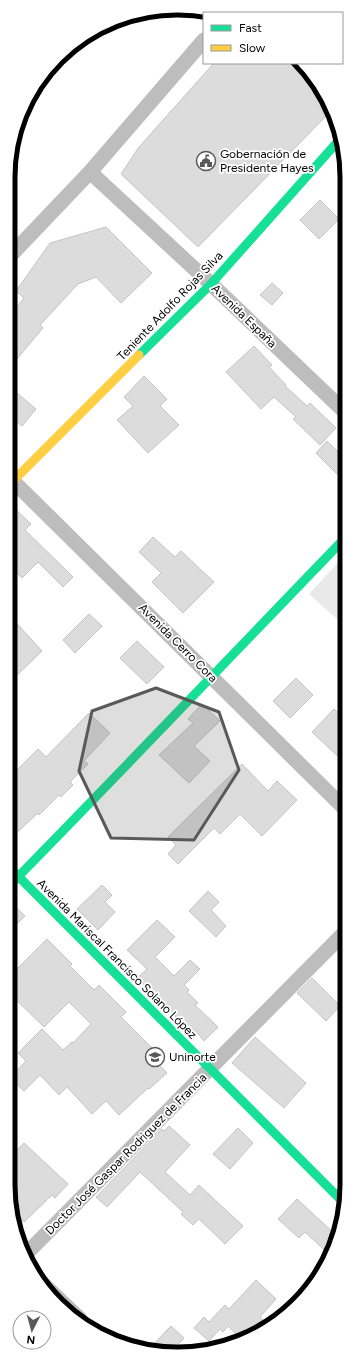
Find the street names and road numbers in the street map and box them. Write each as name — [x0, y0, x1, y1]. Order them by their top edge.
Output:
street label: Teniente Adolfo Rojas Silva — [114, 249, 226, 363]
street label: Avenida España — [209, 281, 279, 351]
street label: Avenida Cerro Cora — [136, 601, 220, 685]
street label: Avenida Mariscal Francisco Solano López — [34, 876, 200, 1042]
street label: Doctor José Gaspar Rodriguez de Francia — [42, 1070, 210, 1238]

